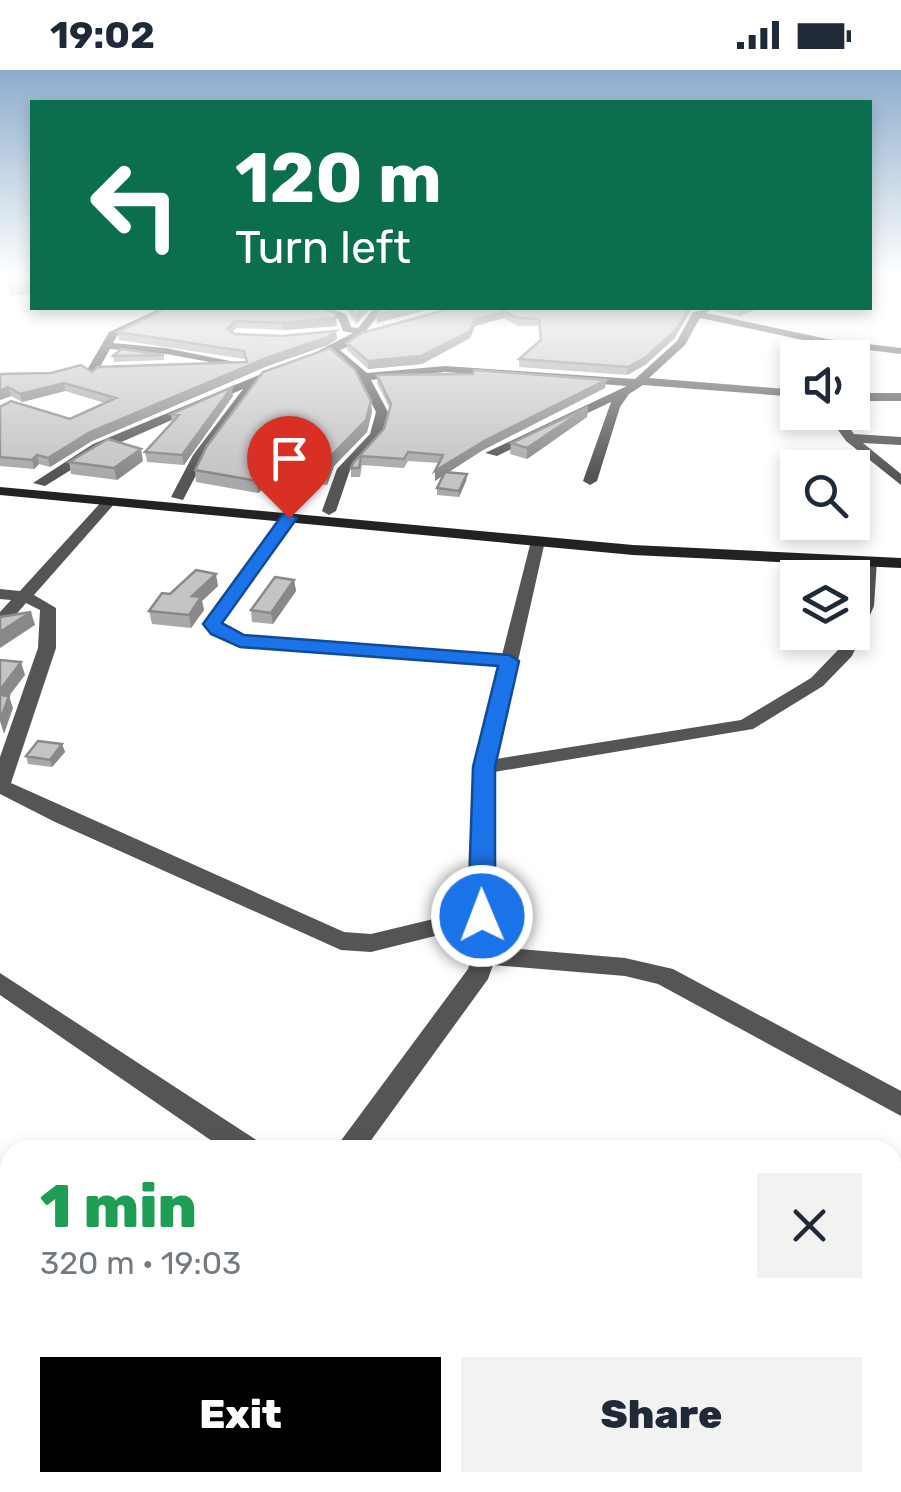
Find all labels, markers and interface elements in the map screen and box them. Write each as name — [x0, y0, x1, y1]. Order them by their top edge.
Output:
text: 19:02 — [50, 12, 155, 58]
text: 120 m — [235, 137, 442, 220]
icon: left — [70, 140, 200, 270]
text: Turn left — [235, 221, 411, 274]
map controls — [780, 340, 870, 650]
button: sound — [780, 340, 870, 430]
pin — [247, 416, 332, 519]
icon: arrive — [262, 431, 317, 486]
button: search — [780, 450, 870, 540]
button: layers — [780, 560, 870, 650]
position arrow — [430, 864, 534, 968]
text: 1 min — [40, 1171, 197, 1242]
button: close — [757, 1173, 862, 1278]
text: 320 m · 19:03 — [40, 1244, 241, 1282]
button: Exit — [40, 1357, 441, 1472]
button: Share — [461, 1357, 862, 1472]

